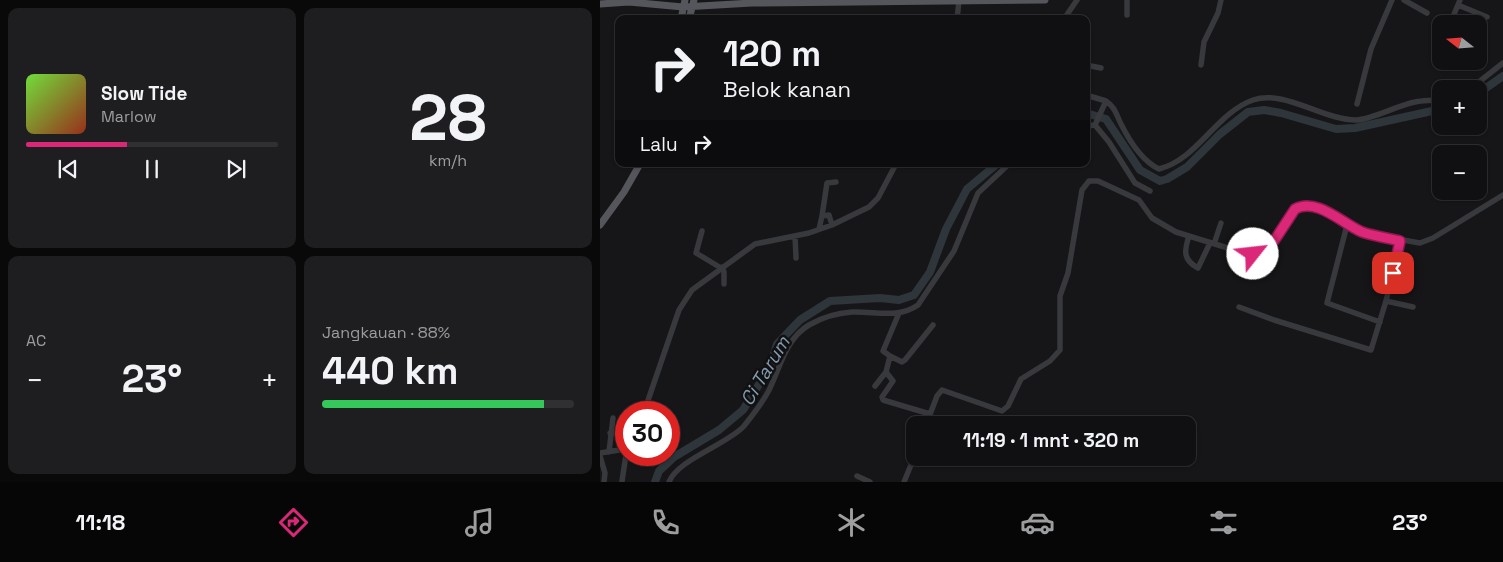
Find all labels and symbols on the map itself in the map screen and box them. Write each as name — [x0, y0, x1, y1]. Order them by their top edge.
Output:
north arrow — [1432, 15, 1488, 70]
position arrow — [1226, 227, 1278, 279]
pin — [1372, 252, 1414, 294]
water label: Ci Tarum — [735, 331, 796, 410]
speed limit sign: 30 — [615, 401, 680, 466]

